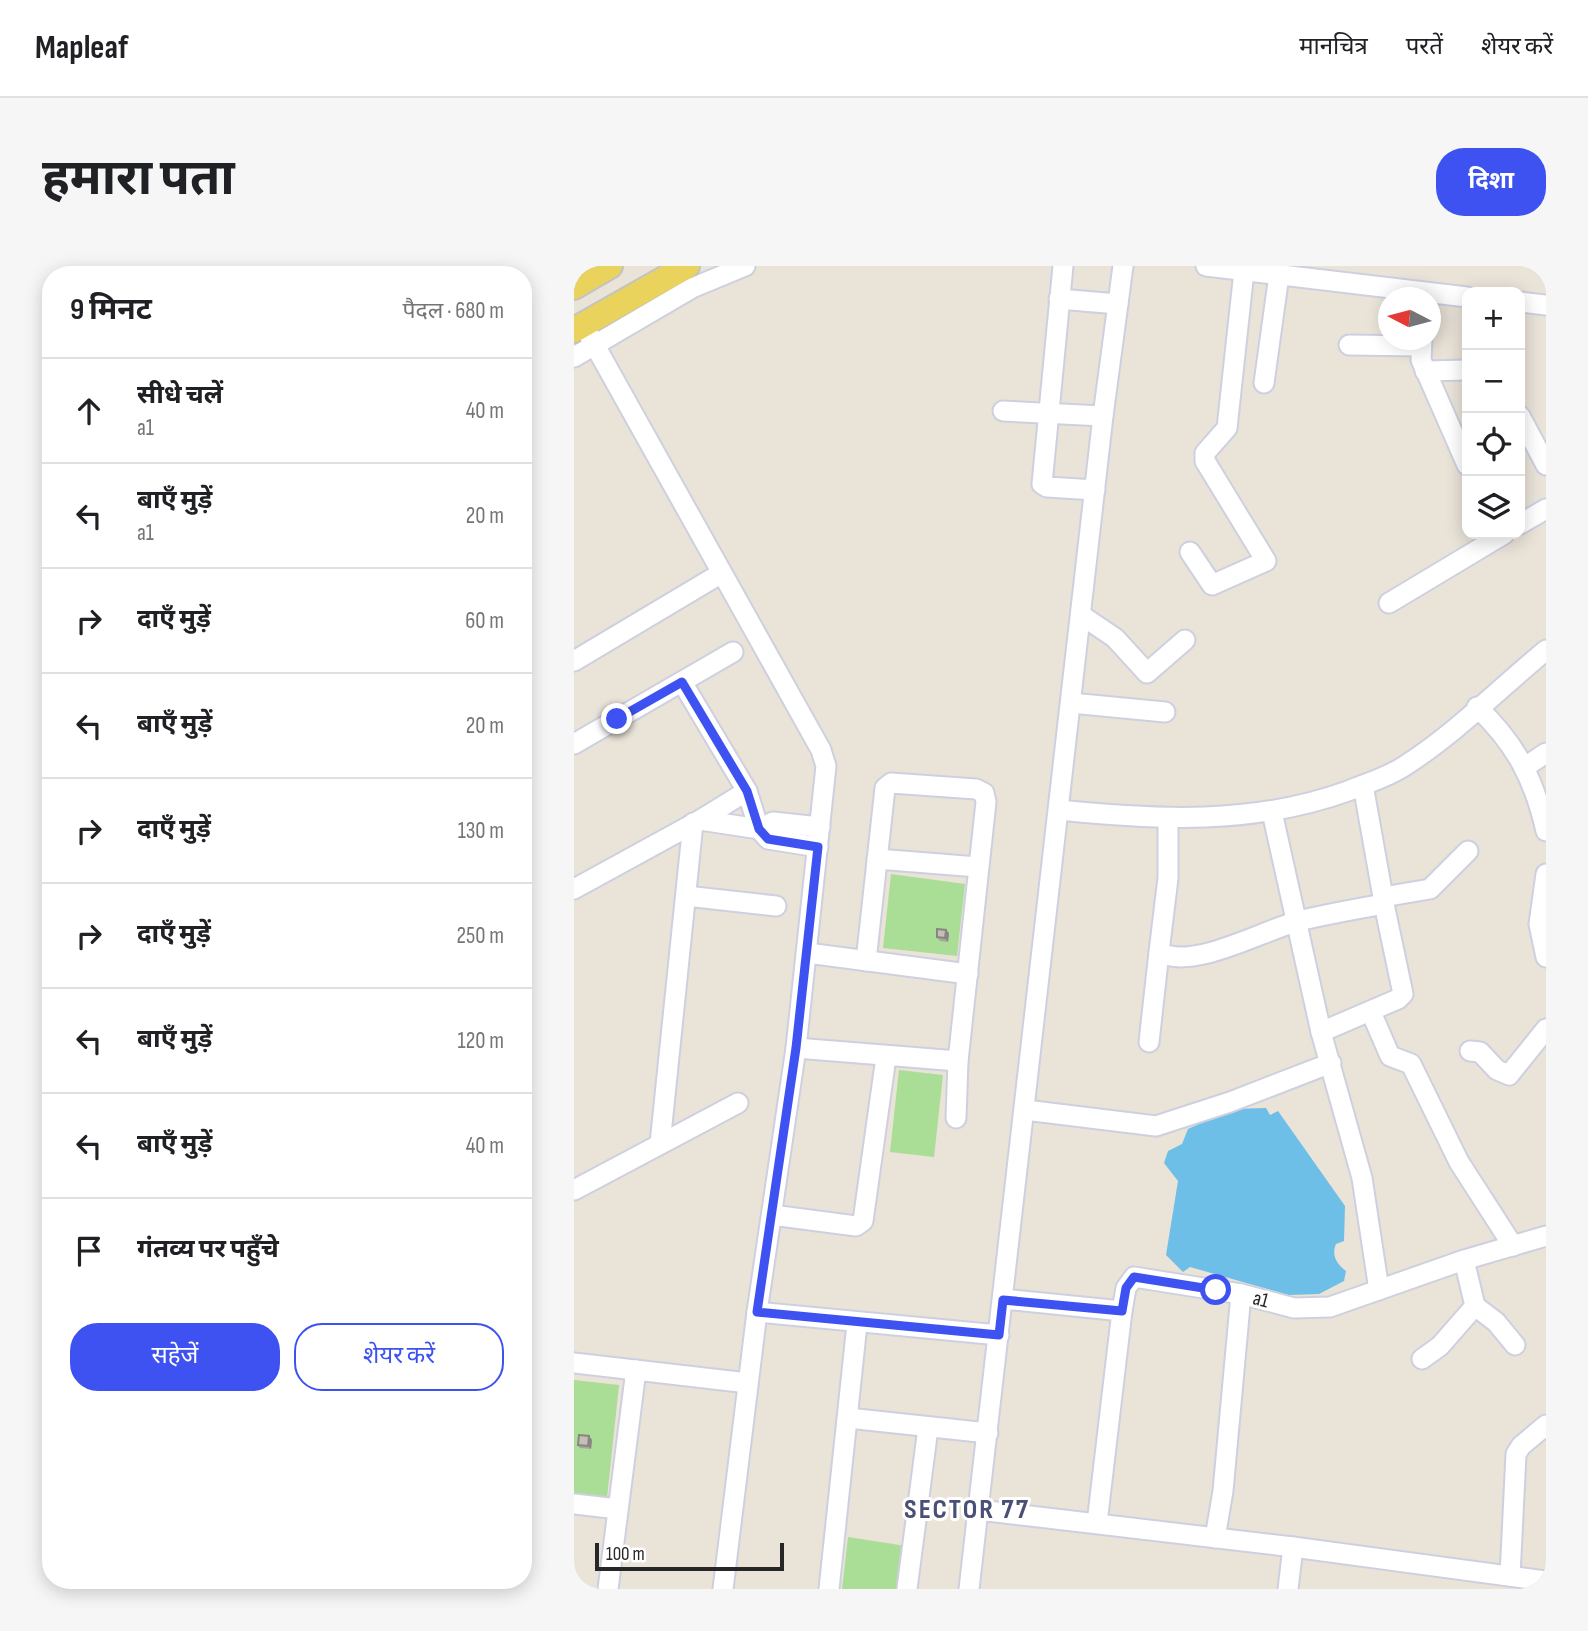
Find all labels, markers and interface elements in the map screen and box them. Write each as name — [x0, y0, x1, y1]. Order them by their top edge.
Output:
text: Mapleaf — [35, 28, 128, 68]
text: मानचित्र — [1299, 32, 1368, 61]
text: परतें — [1406, 32, 1443, 61]
text: शेयर करें — [1481, 32, 1553, 61]
button: दिशा — [1436, 148, 1546, 216]
text: हमारा पता — [42, 150, 235, 209]
north arrow — [1378, 287, 1441, 350]
map controls — [1462, 287, 1525, 539]
button: + — [1462, 287, 1525, 350]
text: 9 मिनट — [70, 292, 152, 328]
text: पैदल · 680 m — [402, 297, 504, 325]
button: − — [1462, 350, 1525, 413]
text: सीधे चलें — [137, 380, 223, 411]
icon: ahead — [70, 392, 108, 430]
text: 40 m — [466, 397, 504, 425]
button: locate — [1462, 413, 1525, 476]
text: a1 — [137, 414, 154, 442]
button: layers — [1462, 476, 1525, 539]
text: बाएँ मुड़ें — [137, 485, 212, 516]
icon: left — [70, 497, 108, 535]
text: 20 m — [466, 502, 504, 530]
text: a1 — [137, 519, 154, 547]
icon: right — [70, 602, 108, 640]
text: दाएँ मुड़ें — [137, 604, 211, 635]
text: 60 m — [465, 607, 504, 635]
route end — [601, 703, 632, 734]
icon: left — [70, 707, 108, 745]
text: बाएँ मुड़ें — [137, 709, 212, 740]
text: 20 m — [466, 712, 504, 740]
icon: right — [70, 812, 108, 850]
text: दाएँ मुड़ें — [137, 814, 211, 845]
text: 130 m — [458, 817, 504, 845]
icon: right — [70, 917, 108, 955]
text: दाएँ मुड़ें — [137, 919, 211, 950]
text: 250 m — [457, 922, 504, 950]
icon: left — [70, 1022, 108, 1060]
text: बाएँ मुड़ें — [137, 1024, 212, 1055]
text: 120 m — [458, 1027, 504, 1055]
icon: left — [70, 1127, 108, 1165]
text: बाएँ मुड़ें — [137, 1129, 212, 1160]
text: 40 m — [466, 1132, 504, 1160]
icon: arrive — [70, 1232, 108, 1270]
text: गंतव्य पर पहुँचे — [137, 1234, 279, 1265]
route start — [1200, 1274, 1231, 1305]
street label: a1 — [1250, 1285, 1272, 1314]
button: सहेजें — [70, 1323, 280, 1391]
button: शेयर करें — [294, 1323, 504, 1391]
district label: SECTOR 77 — [904, 1493, 1030, 1526]
scale bar — [595, 1540, 784, 1572]
text: 100 m — [606, 1543, 645, 1566]

